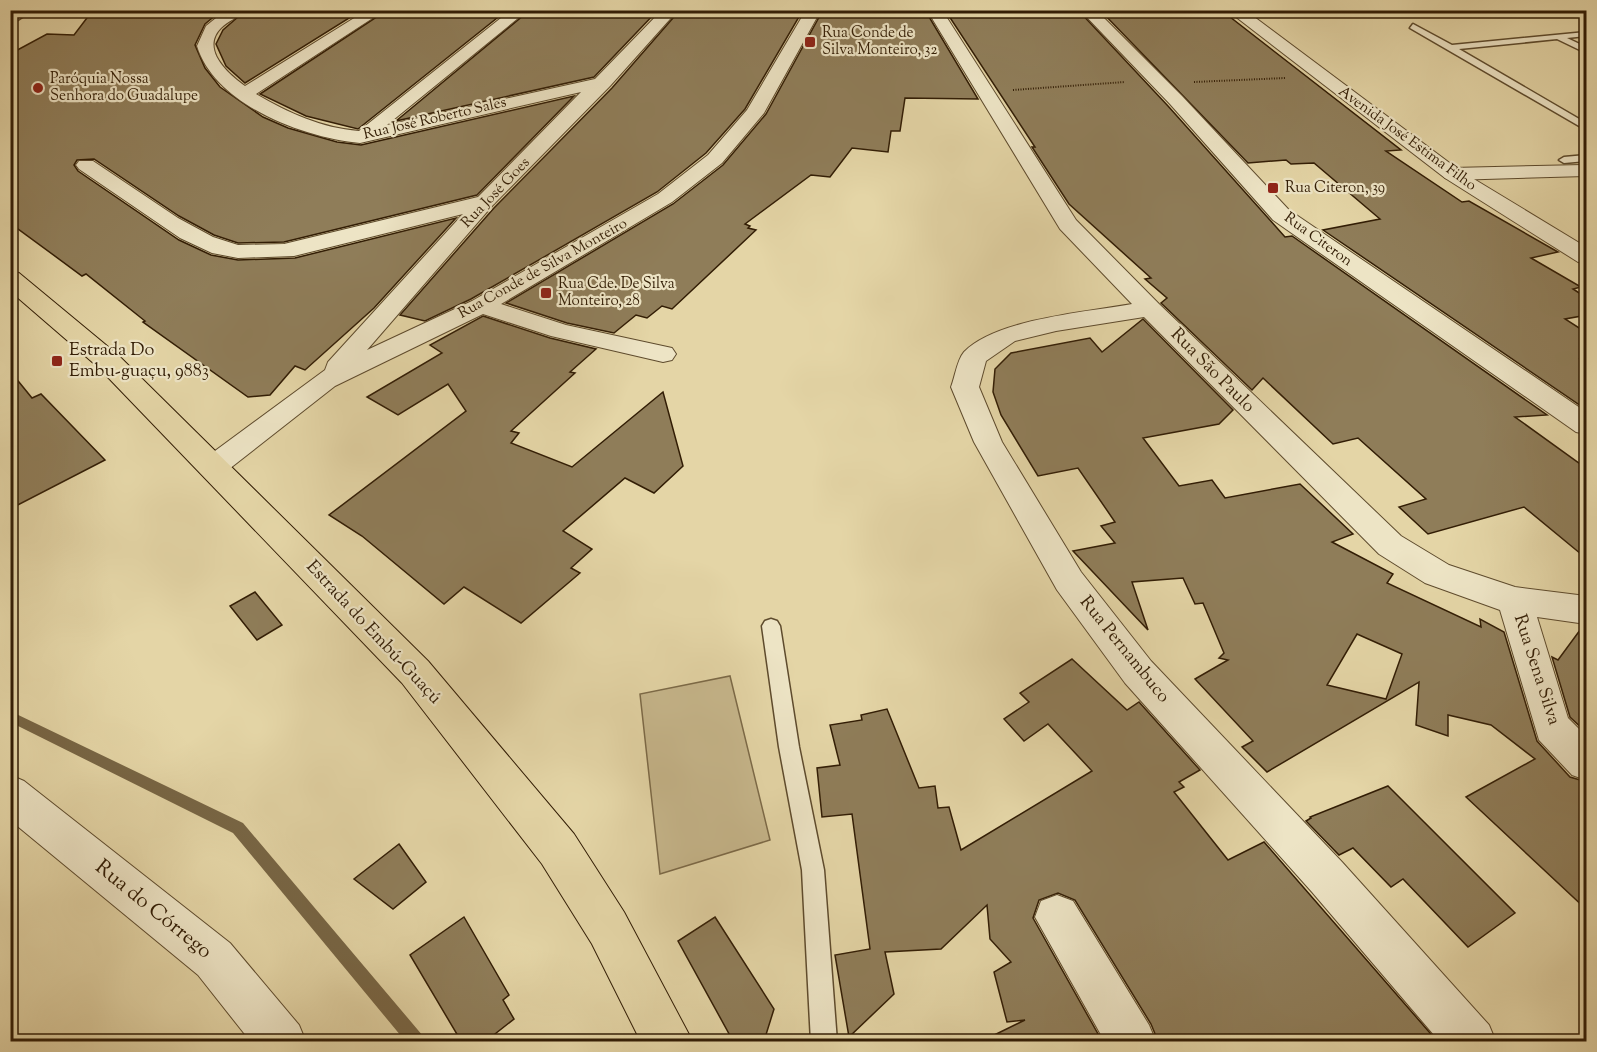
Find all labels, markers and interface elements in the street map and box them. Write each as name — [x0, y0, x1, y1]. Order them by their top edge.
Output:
place label: Rua Conde de Silva Monteiro, 32 — [822, 23, 937, 61]
marker: Rua Conde de Silva Monteiro, 32 — [803, 35, 817, 49]
place label: Paróquia Nossa Senhora do Guadalupe — [50, 69, 198, 107]
marker: Paróquia Nossa Senhora do Guadalupe — [31, 81, 45, 95]
street label: Avenida José Estima Filho — [1334, 82, 1480, 196]
street label: Rua José Roberto Sales — [361, 92, 509, 146]
street label: Rua José Goes — [457, 153, 535, 233]
place label: Rua Citeron, 39 — [1285, 178, 1385, 199]
marker: Rua Citeron, 39 — [1266, 181, 1280, 195]
street label: Rua Citeron — [1279, 208, 1357, 272]
street label: Rua Conde de Silva Monteiro — [455, 214, 631, 324]
place label: Rua Cde. De Silva Monteiro, 28 — [558, 274, 675, 312]
marker: Rua Cde. De Silva Monteiro, 28 — [539, 286, 553, 300]
street label: Rua São Paulo — [1164, 323, 1260, 419]
place label: Estrada Do Embu-guaçu, 9883 — [69, 338, 209, 385]
marker: Estrada Do Embu-guaçu, 9883 — [50, 354, 64, 368]
street label: Estrada do Embú-Guaçú — [299, 555, 447, 711]
street label: Rua Pernambuco — [1073, 591, 1175, 709]
street label: Rua Sena Silva — [1506, 611, 1566, 729]
street label: Rua do Córrego — [88, 853, 218, 967]

